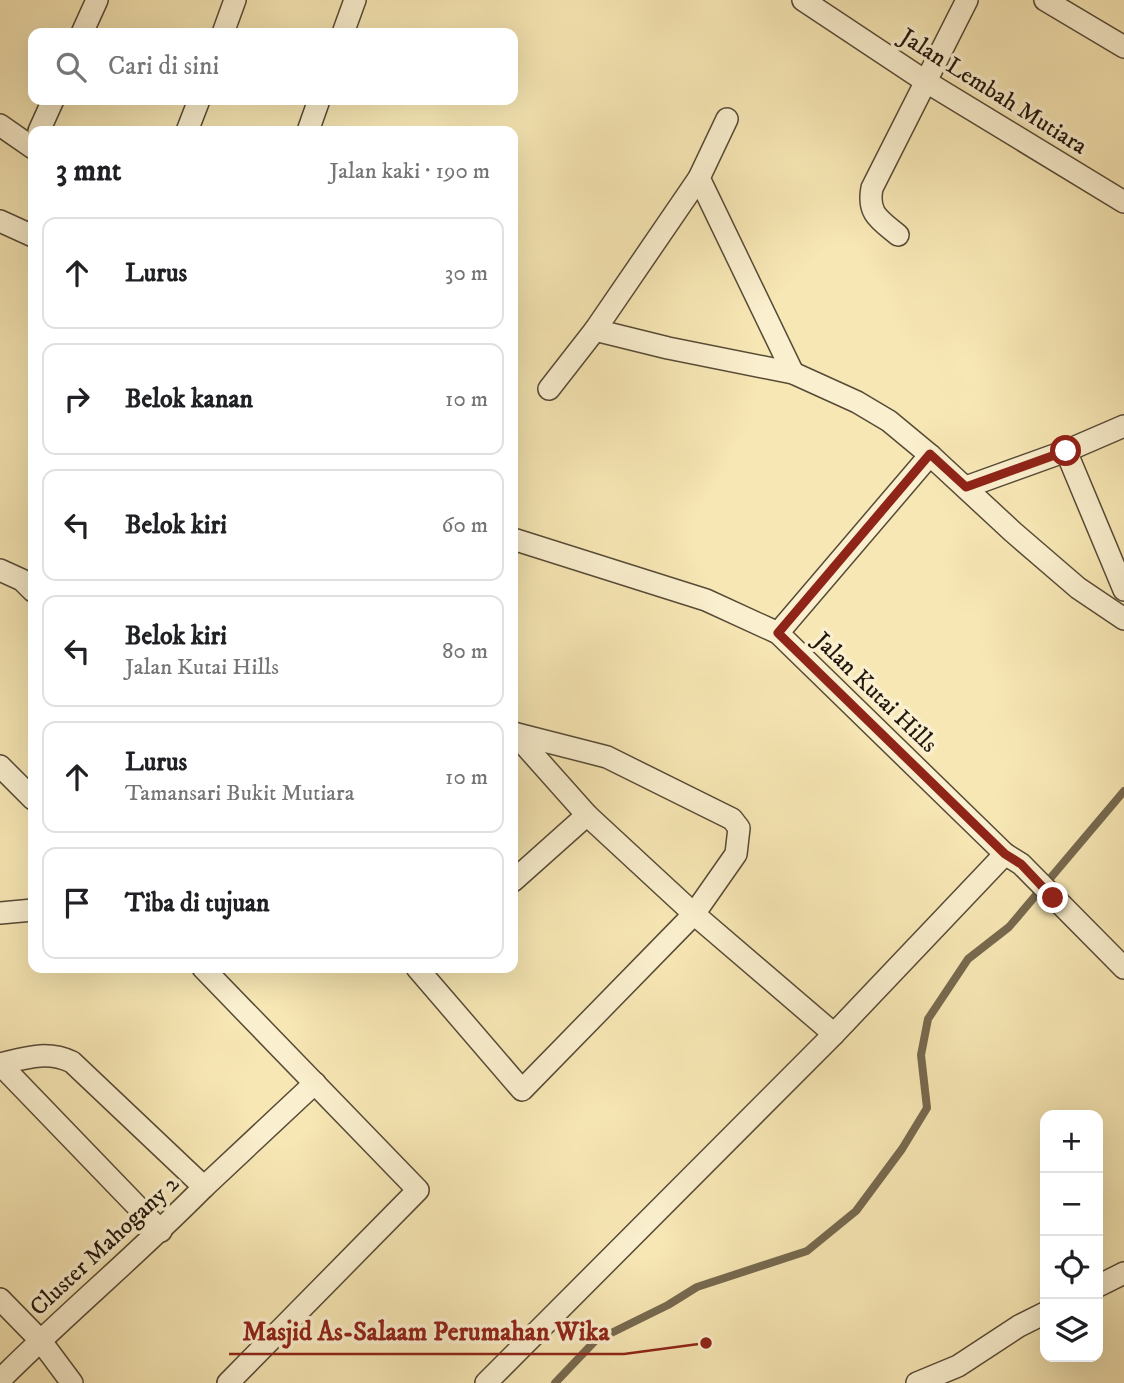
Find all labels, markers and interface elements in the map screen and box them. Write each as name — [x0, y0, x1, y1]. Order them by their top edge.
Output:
street label: Jalan Lembah Mutiara — [893, 21, 1093, 162]
search box — [28, 28, 518, 105]
icon: search — [52, 48, 90, 86]
text: Cari di sini — [108, 50, 219, 83]
text: 3 mnt — [56, 153, 121, 190]
text: Jalan kaki · 190 m — [330, 157, 490, 186]
icon: ahead — [58, 254, 96, 292]
text: Lurus — [125, 257, 187, 290]
text: 30 m — [445, 259, 488, 288]
icon: right — [58, 380, 96, 418]
text: Belok kanan — [125, 383, 253, 416]
text: 10 m — [445, 385, 488, 414]
route start — [1050, 435, 1081, 466]
icon: left — [58, 506, 96, 544]
text: Belok kiri — [125, 509, 227, 542]
text: 60 m — [441, 511, 488, 540]
text: Belok kiri — [125, 620, 227, 653]
street label: Jalan Kutai Hills — [806, 625, 943, 759]
icon: left — [58, 632, 96, 670]
text: 80 m — [442, 637, 488, 666]
text: Jalan Kutai Hills — [125, 653, 279, 682]
text: Lurus — [125, 746, 187, 779]
icon: ahead — [58, 758, 96, 796]
text: 10 m — [445, 763, 488, 792]
text: Tamansari Bukit Mutiara — [125, 779, 354, 808]
route end — [1037, 882, 1068, 913]
icon: arrive — [58, 884, 96, 922]
text: Tiba di tujuan — [125, 887, 270, 920]
map controls — [1040, 1110, 1103, 1362]
button: + — [1040, 1110, 1103, 1173]
street label: Cluster Mahogany 2 — [24, 1169, 186, 1323]
button: − — [1040, 1173, 1103, 1236]
button: locate — [1040, 1236, 1103, 1299]
button: layers — [1040, 1299, 1103, 1362]
callout: Masjid As-Salaam Perumahan Wika — [229, 1307, 624, 1354]
text: Masjid As-Salaam Perumahan Wika — [243, 1316, 610, 1349]

